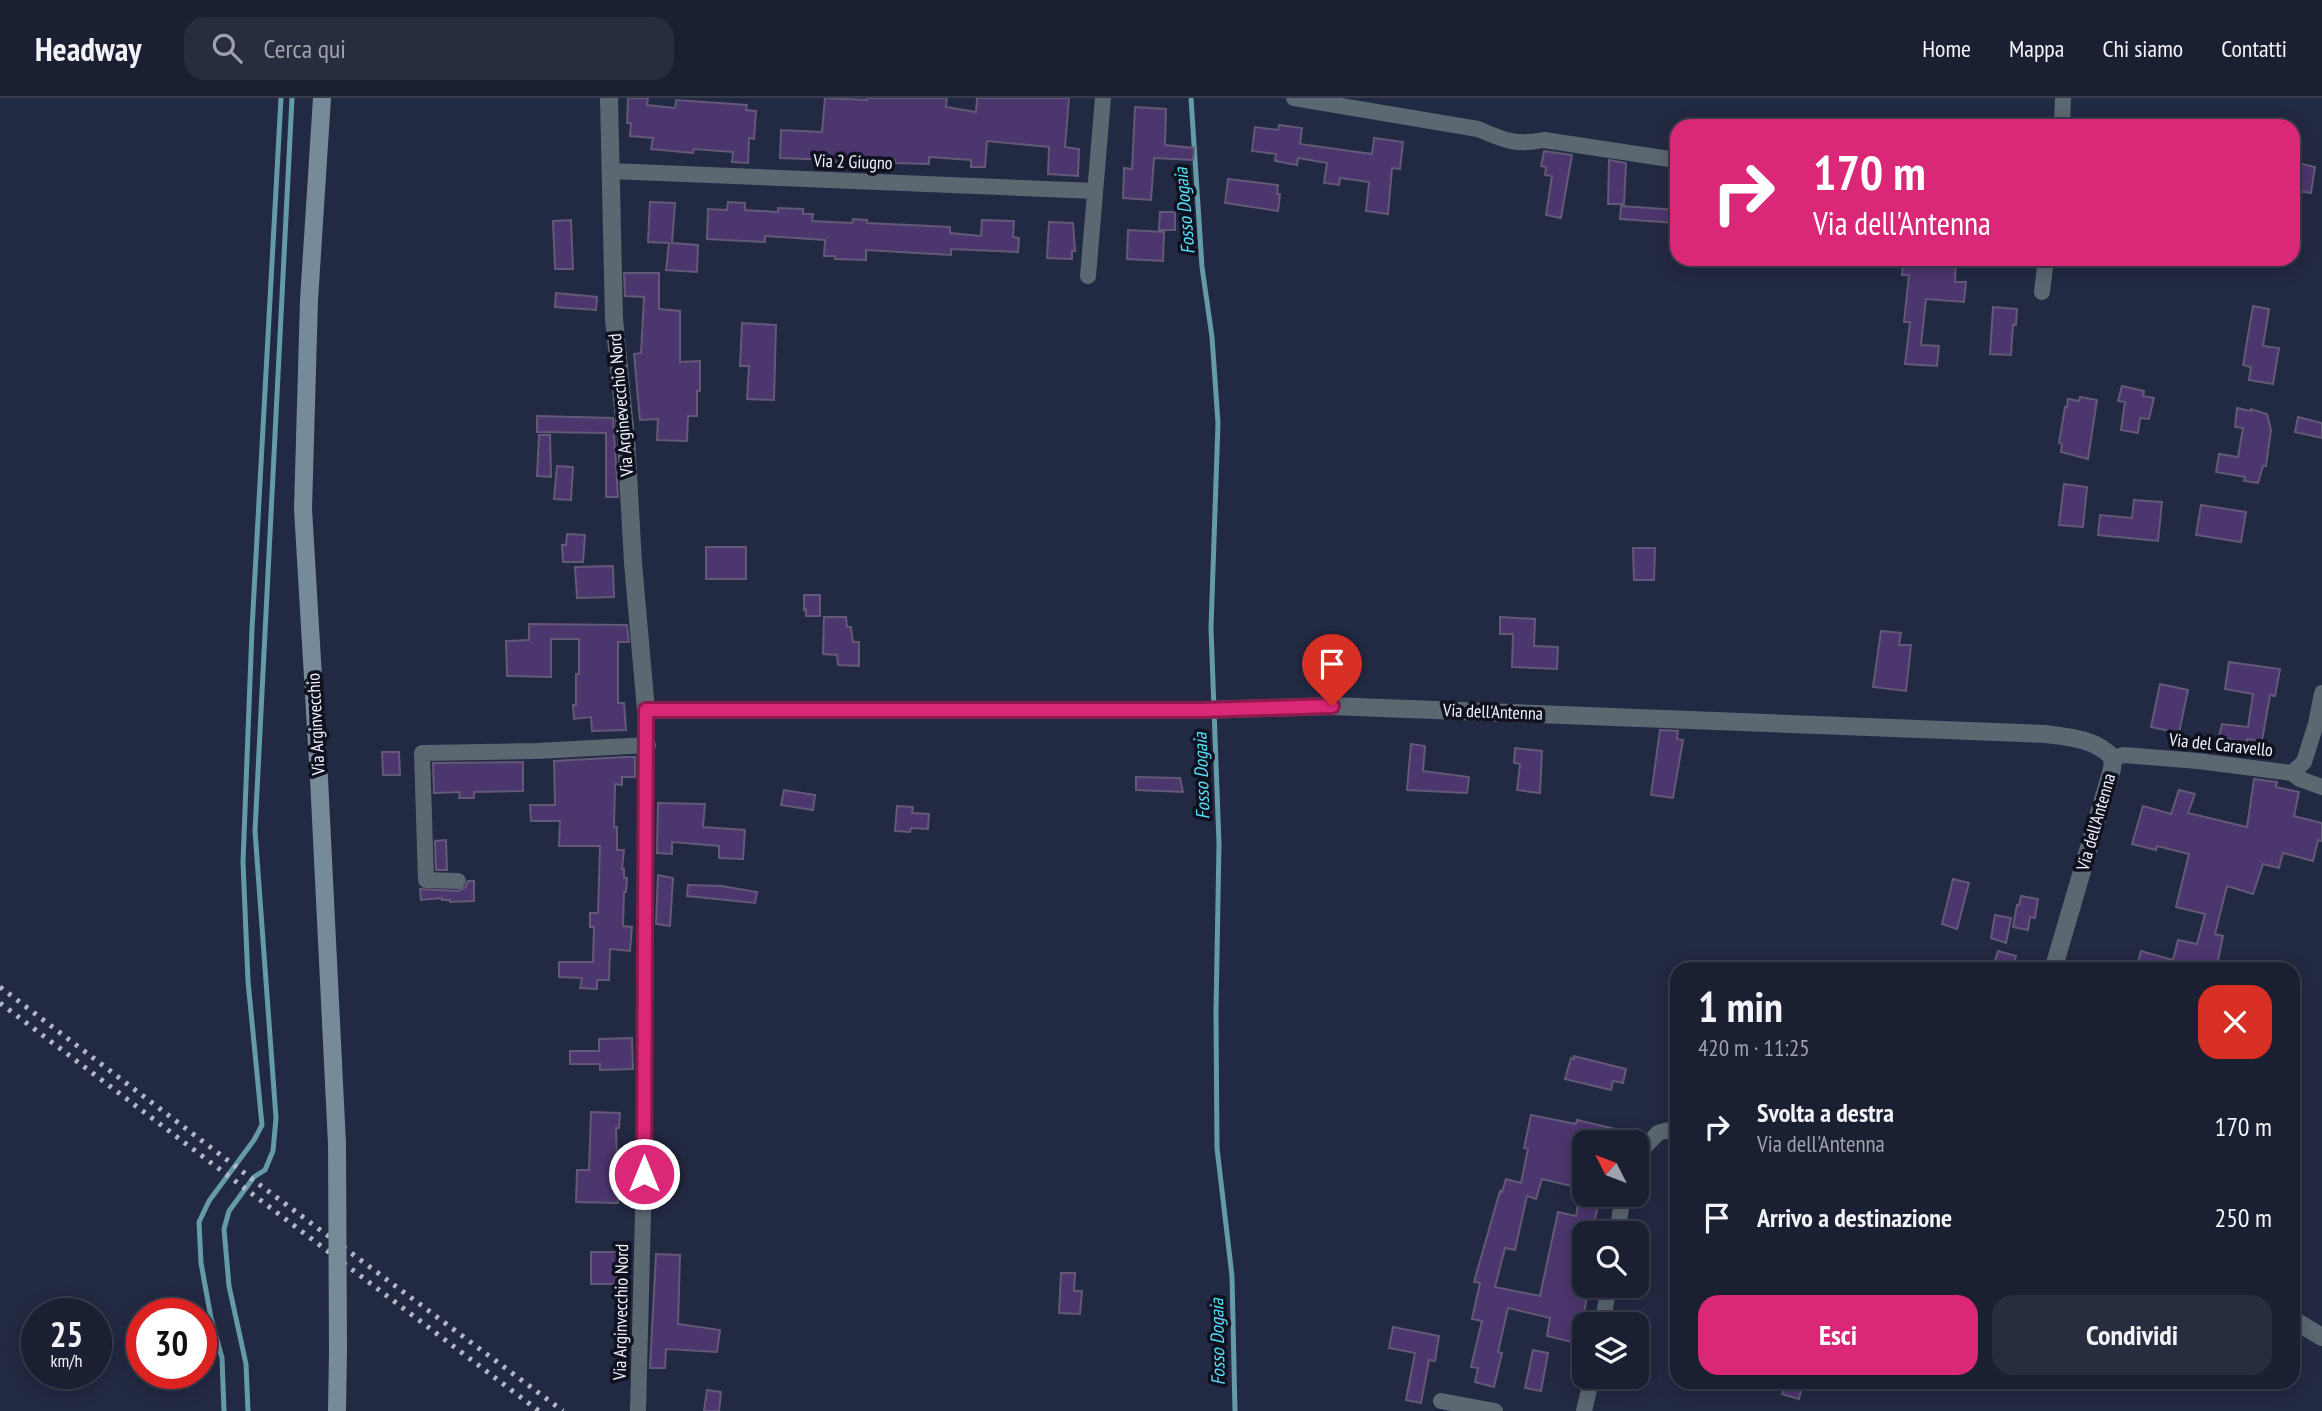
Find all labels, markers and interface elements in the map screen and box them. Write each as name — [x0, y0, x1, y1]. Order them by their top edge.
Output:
search box — [184, 17, 674, 80]
text: Headway — [35, 27, 142, 70]
icon: search — [208, 29, 246, 67]
text: Cerca qui — [264, 32, 346, 65]
text: Home — [1922, 33, 1971, 64]
text: Mappa — [2009, 33, 2064, 64]
text: Chi siamo — [2102, 33, 2183, 64]
text: Contatti — [2221, 33, 2287, 64]
text: 170 m — [1813, 140, 1926, 204]
icon: right — [1698, 147, 1789, 238]
street label: Via 2 Giugno — [812, 149, 893, 174]
water label: Fosso Dogaia — [1168, 165, 1200, 255]
text: Via dell'Antenna — [1813, 202, 1991, 244]
street label: Via Arginevecchio Nord — [603, 333, 638, 478]
pin — [1302, 634, 1362, 706]
icon: arrive — [1313, 645, 1351, 683]
street label: Via Arginvecchio — [301, 672, 330, 777]
street label: Via dell'Antenna — [1442, 698, 1543, 725]
street label: Via del Caravello — [2167, 728, 2274, 761]
water label: Fosso Dogaia — [1187, 731, 1215, 820]
street label: Via dell'Antenna — [2070, 771, 2120, 874]
text: 1 min — [1698, 979, 1783, 1034]
button: close — [2198, 985, 2272, 1059]
text: 420 m · 11:25 — [1698, 1033, 1810, 1062]
text: Svolta a destra — [1757, 1096, 1894, 1129]
icon: right — [1698, 1108, 1736, 1146]
text: 170 m — [2214, 1110, 2272, 1143]
text: Via dell'Antenna — [1757, 1129, 1885, 1158]
north arrow — [1572, 1130, 1648, 1208]
map controls — [1572, 1130, 1649, 1389]
position arrow — [607, 1137, 681, 1211]
icon: arrive — [1698, 1199, 1736, 1237]
text: Arrivo a destinazione — [1757, 1201, 1952, 1234]
text: 250 m — [2214, 1201, 2272, 1234]
button: search — [1572, 1221, 1649, 1298]
street label: Via Arginvecchio Nord — [608, 1244, 633, 1381]
button: Esci — [1698, 1295, 1978, 1375]
button: Condividi — [1992, 1295, 2272, 1375]
water label: Fosso Dogaia — [1204, 1297, 1230, 1386]
speed limit sign: 30 — [126, 1298, 217, 1389]
text: 25 — [50, 1311, 83, 1357]
button: layers — [1572, 1312, 1649, 1389]
text: km/h — [51, 1349, 82, 1372]

